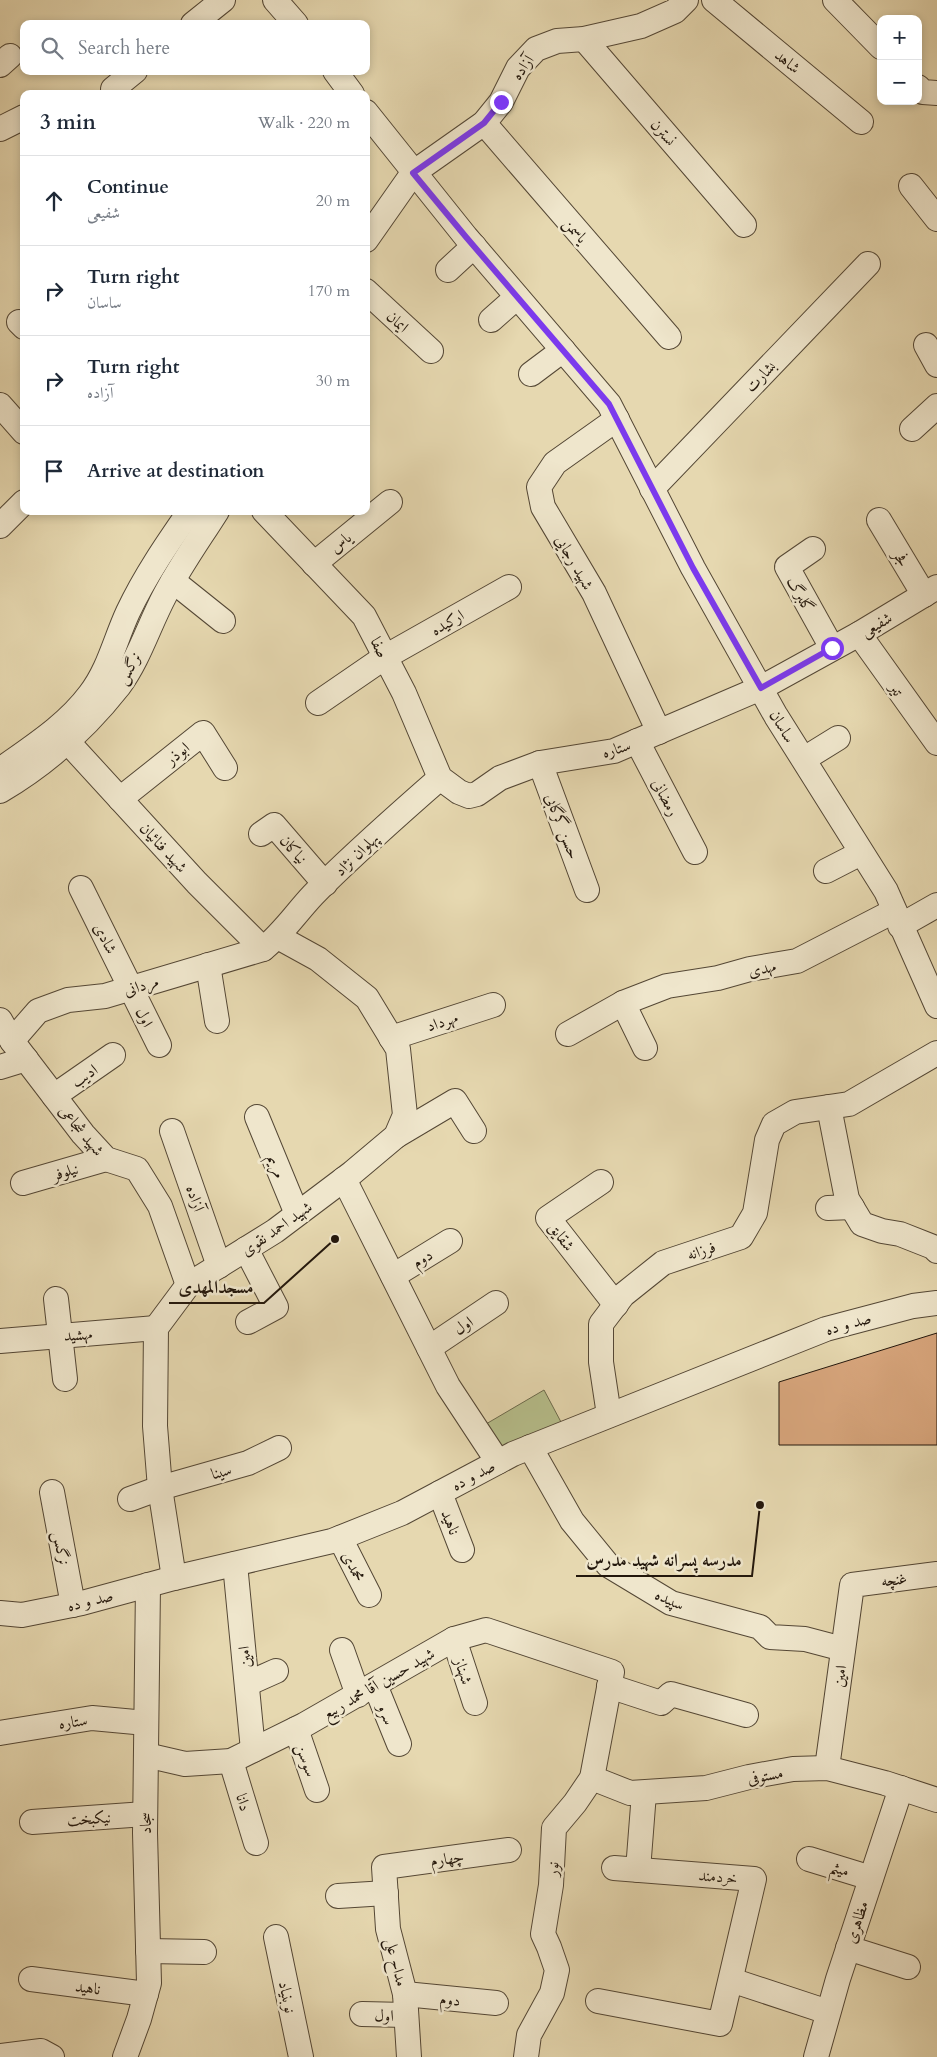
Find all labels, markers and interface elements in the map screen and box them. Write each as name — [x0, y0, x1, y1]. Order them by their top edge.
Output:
map controls — [877, 15, 922, 105]
button: + — [877, 15, 922, 60]
search box — [20, 20, 370, 75]
icon: search — [38, 34, 66, 62]
text: Search here — [78, 35, 170, 61]
street label: شاهد — [770, 44, 805, 79]
street label: آزاده — [506, 49, 540, 85]
button: − — [877, 60, 922, 105]
route end — [490, 91, 513, 114]
text: 3 min — [40, 108, 96, 137]
text: Walk · 220 m — [258, 112, 350, 134]
street label: نسترن — [645, 114, 681, 151]
text: Continue — [87, 174, 169, 200]
icon: ahead — [40, 187, 68, 215]
text: 20 m — [316, 190, 350, 212]
text: شفیعی — [87, 202, 120, 224]
street label: یاسمن — [558, 213, 593, 249]
text: Turn right — [87, 264, 179, 290]
icon: right — [40, 277, 68, 305]
text: 170 m — [308, 280, 350, 302]
text: ساسان — [87, 292, 122, 314]
street label: ایمان — [381, 306, 413, 338]
text: Turn right — [87, 354, 179, 380]
street label: بشارت — [740, 356, 782, 397]
icon: right — [40, 367, 68, 395]
text: 30 m — [316, 370, 350, 392]
text: آزاده — [87, 382, 113, 404]
icon: arrive — [40, 457, 68, 485]
text: Arrive at destination — [87, 458, 264, 484]
street label: یاس — [325, 527, 357, 558]
street label: شهید رجایی — [550, 531, 599, 594]
street label: فجر — [887, 544, 915, 571]
street label: گلبرگ — [781, 572, 819, 616]
street label: ارکیده — [427, 604, 468, 641]
street label: شفیعی — [857, 607, 896, 643]
street label: صفا — [365, 633, 394, 662]
route start — [821, 637, 844, 660]
street label: نرگس — [111, 648, 147, 689]
street label: تیر — [883, 677, 909, 702]
street label: ساسان — [764, 706, 800, 747]
street label: ستاره — [599, 734, 633, 764]
street label: ابوذر — [159, 737, 195, 772]
street label: رمضانی — [646, 775, 684, 820]
street label: حسن گرگابی — [539, 790, 585, 863]
street label: شهید فنائیان — [134, 818, 192, 878]
street label: پهلوان نژاد — [330, 828, 384, 881]
street label: نیاکان — [274, 830, 312, 869]
street label: شادی — [88, 919, 122, 958]
street label: مهدی — [746, 955, 778, 983]
street label: مردانی — [121, 970, 161, 1002]
street label: اول — [130, 1004, 158, 1031]
street label: مهرداد — [424, 1007, 461, 1037]
street label: ادیب — [67, 1059, 102, 1093]
street label: شهید شجاعی — [53, 1100, 109, 1161]
street label: مریم — [258, 1151, 291, 1183]
street label: نیلوفر — [48, 1158, 81, 1187]
street label: آزاده — [180, 1182, 210, 1216]
street label: شهید احمد نقوی — [237, 1196, 317, 1261]
street label: شقایق — [543, 1217, 579, 1256]
street label: فرزانه — [684, 1236, 719, 1266]
street label: دوم — [408, 1244, 439, 1276]
callout: مسجدالمهدی — [169, 1270, 264, 1303]
text: مسجدالمهدی — [179, 1275, 253, 1300]
street label: صد و ده — [823, 1307, 874, 1341]
street label: اول — [449, 1311, 478, 1340]
street label: مهشید — [63, 1323, 93, 1347]
street label: صد و ده — [448, 1455, 499, 1497]
street label: سینا — [208, 1459, 234, 1485]
street label: ناهید — [435, 1506, 465, 1538]
street label: نرگس — [47, 1529, 75, 1567]
callout: مدرسه پسرانه شهید مدرس — [576, 1543, 752, 1576]
street label: محمدی — [336, 1547, 370, 1585]
text: مدرسه پسرانه شهید مدرس — [586, 1548, 742, 1574]
street label: غنچه — [880, 1567, 908, 1593]
street label: سپیده — [651, 1584, 688, 1616]
street label: صد و ده — [65, 1585, 116, 1617]
street label: شهید حسین آقا محمد ربیع — [318, 1643, 441, 1728]
street label: امین — [233, 1645, 257, 1669]
street label: شهناز — [448, 1653, 478, 1687]
street label: امین — [828, 1664, 852, 1688]
street label: سرو — [371, 1699, 400, 1728]
street label: ستاره — [57, 1709, 89, 1735]
street label: سوسن — [290, 1741, 322, 1780]
street label: مستوفی — [745, 1762, 785, 1790]
street label: دانا — [230, 1791, 256, 1814]
street label: نیکبخت — [66, 1806, 112, 1832]
street label: سجاد — [135, 1812, 157, 1834]
street label: چهارم — [429, 1846, 466, 1875]
street label: میثم — [826, 1856, 852, 1887]
street label: نور — [541, 1861, 564, 1879]
street label: خردمند — [698, 1864, 738, 1890]
street label: مظاهری — [840, 1898, 874, 1946]
street label: مداح علی — [377, 1936, 413, 1989]
street label: ناهید — [74, 1975, 102, 2001]
street label: نوبنیاد — [273, 1979, 301, 2015]
street label: دوم — [438, 1988, 461, 2015]
street label: اول — [374, 2005, 394, 2027]

